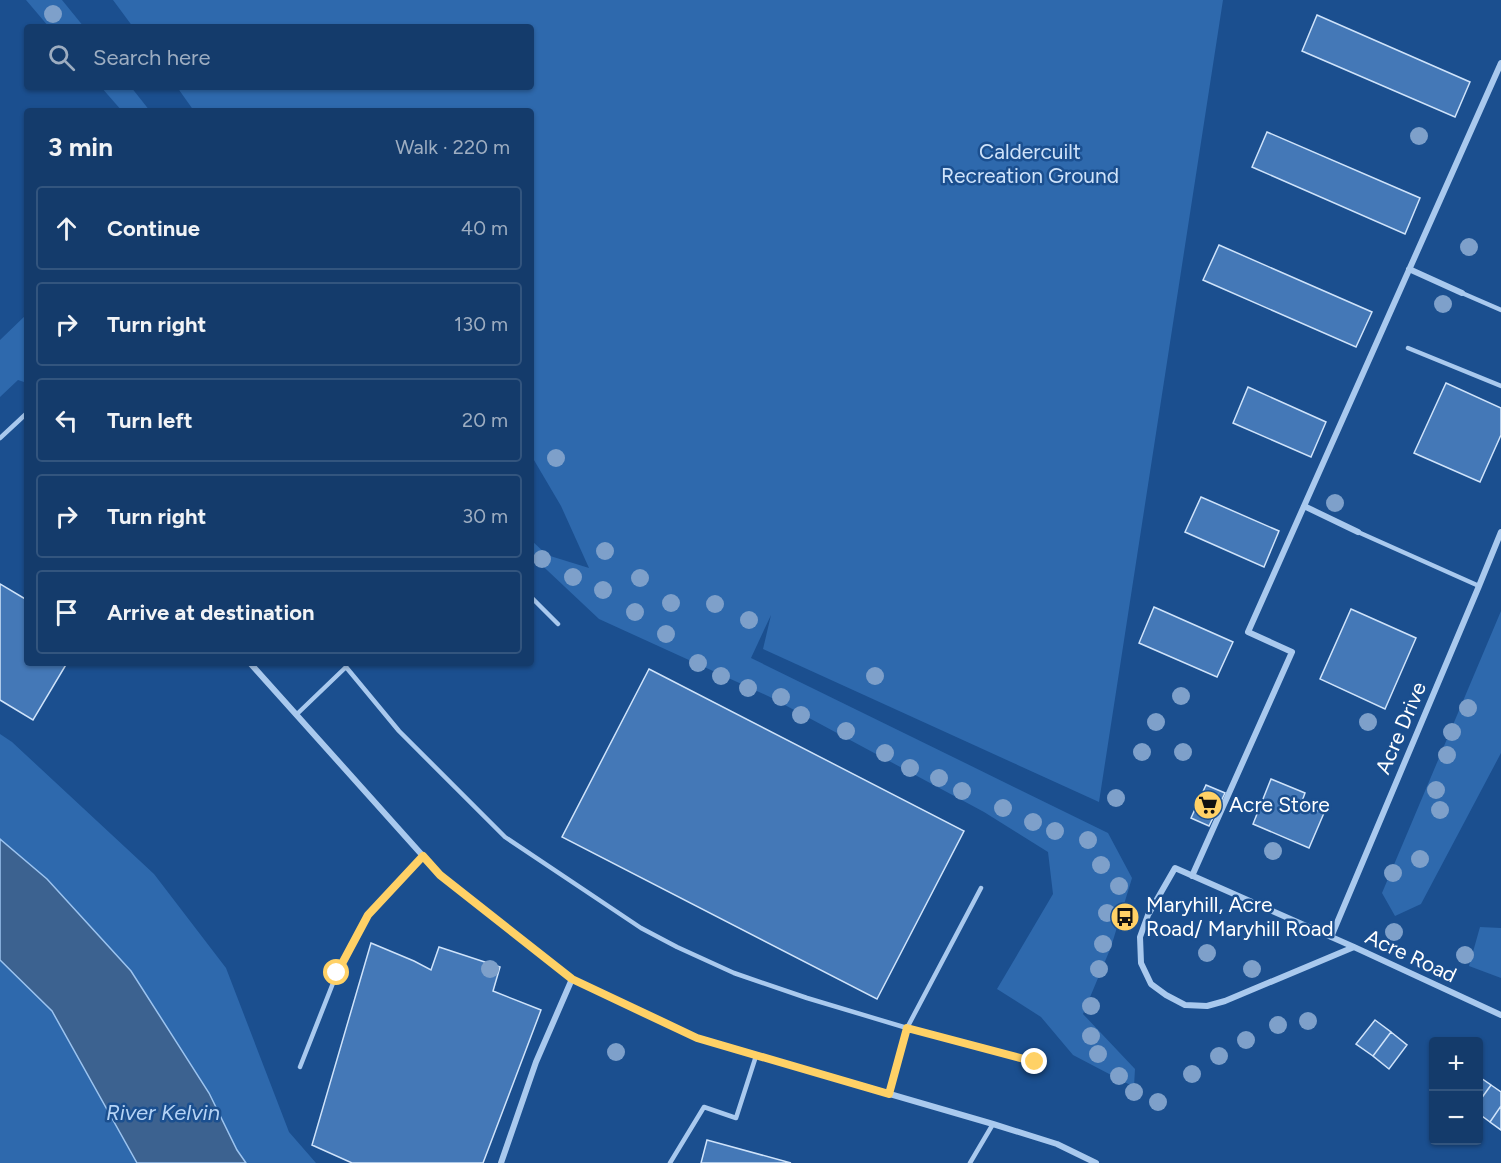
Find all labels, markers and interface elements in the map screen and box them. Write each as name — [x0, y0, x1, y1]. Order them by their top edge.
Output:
search box — [24, 24, 534, 90]
icon: search — [45, 41, 78, 74]
text: Search here — [93, 44, 211, 71]
text: 3 min — [48, 131, 113, 163]
text: Walk · 220 m — [395, 135, 510, 159]
park label: Caldercuilt Recreation Ground — [941, 139, 1119, 188]
icon: ahead — [50, 212, 83, 245]
text: Continue — [107, 215, 200, 242]
text: 40 m — [461, 216, 508, 240]
icon: right — [50, 308, 83, 341]
text: Turn right — [107, 311, 206, 338]
text: 130 m — [454, 312, 508, 336]
icon: left — [50, 404, 83, 437]
text: Turn left — [107, 407, 193, 434]
text: 20 m — [462, 408, 508, 432]
icon: right — [50, 500, 83, 533]
text: Turn right — [107, 503, 206, 530]
text: 30 m — [462, 504, 508, 528]
icon: arrive — [50, 596, 83, 629]
text: Arrive at destination — [107, 599, 315, 626]
street label: Acre Drive — [1370, 678, 1431, 778]
supermarket icon: Acre Store — [1192, 789, 1224, 821]
place label: Acre Store — [1229, 792, 1330, 817]
place label: Maryhill, Acre Road/ Maryhill Road — [1146, 892, 1334, 941]
bus stop icon: Maryhill, Acre Road/ Maryhill Road — [1109, 901, 1141, 933]
street label: Acre Road — [1362, 924, 1461, 987]
route start — [323, 959, 349, 985]
map controls — [1429, 1037, 1483, 1145]
button: + — [1429, 1037, 1483, 1091]
route end — [1021, 1048, 1047, 1074]
button: − — [1429, 1091, 1483, 1145]
water label: River Kelvin — [106, 1099, 220, 1126]

